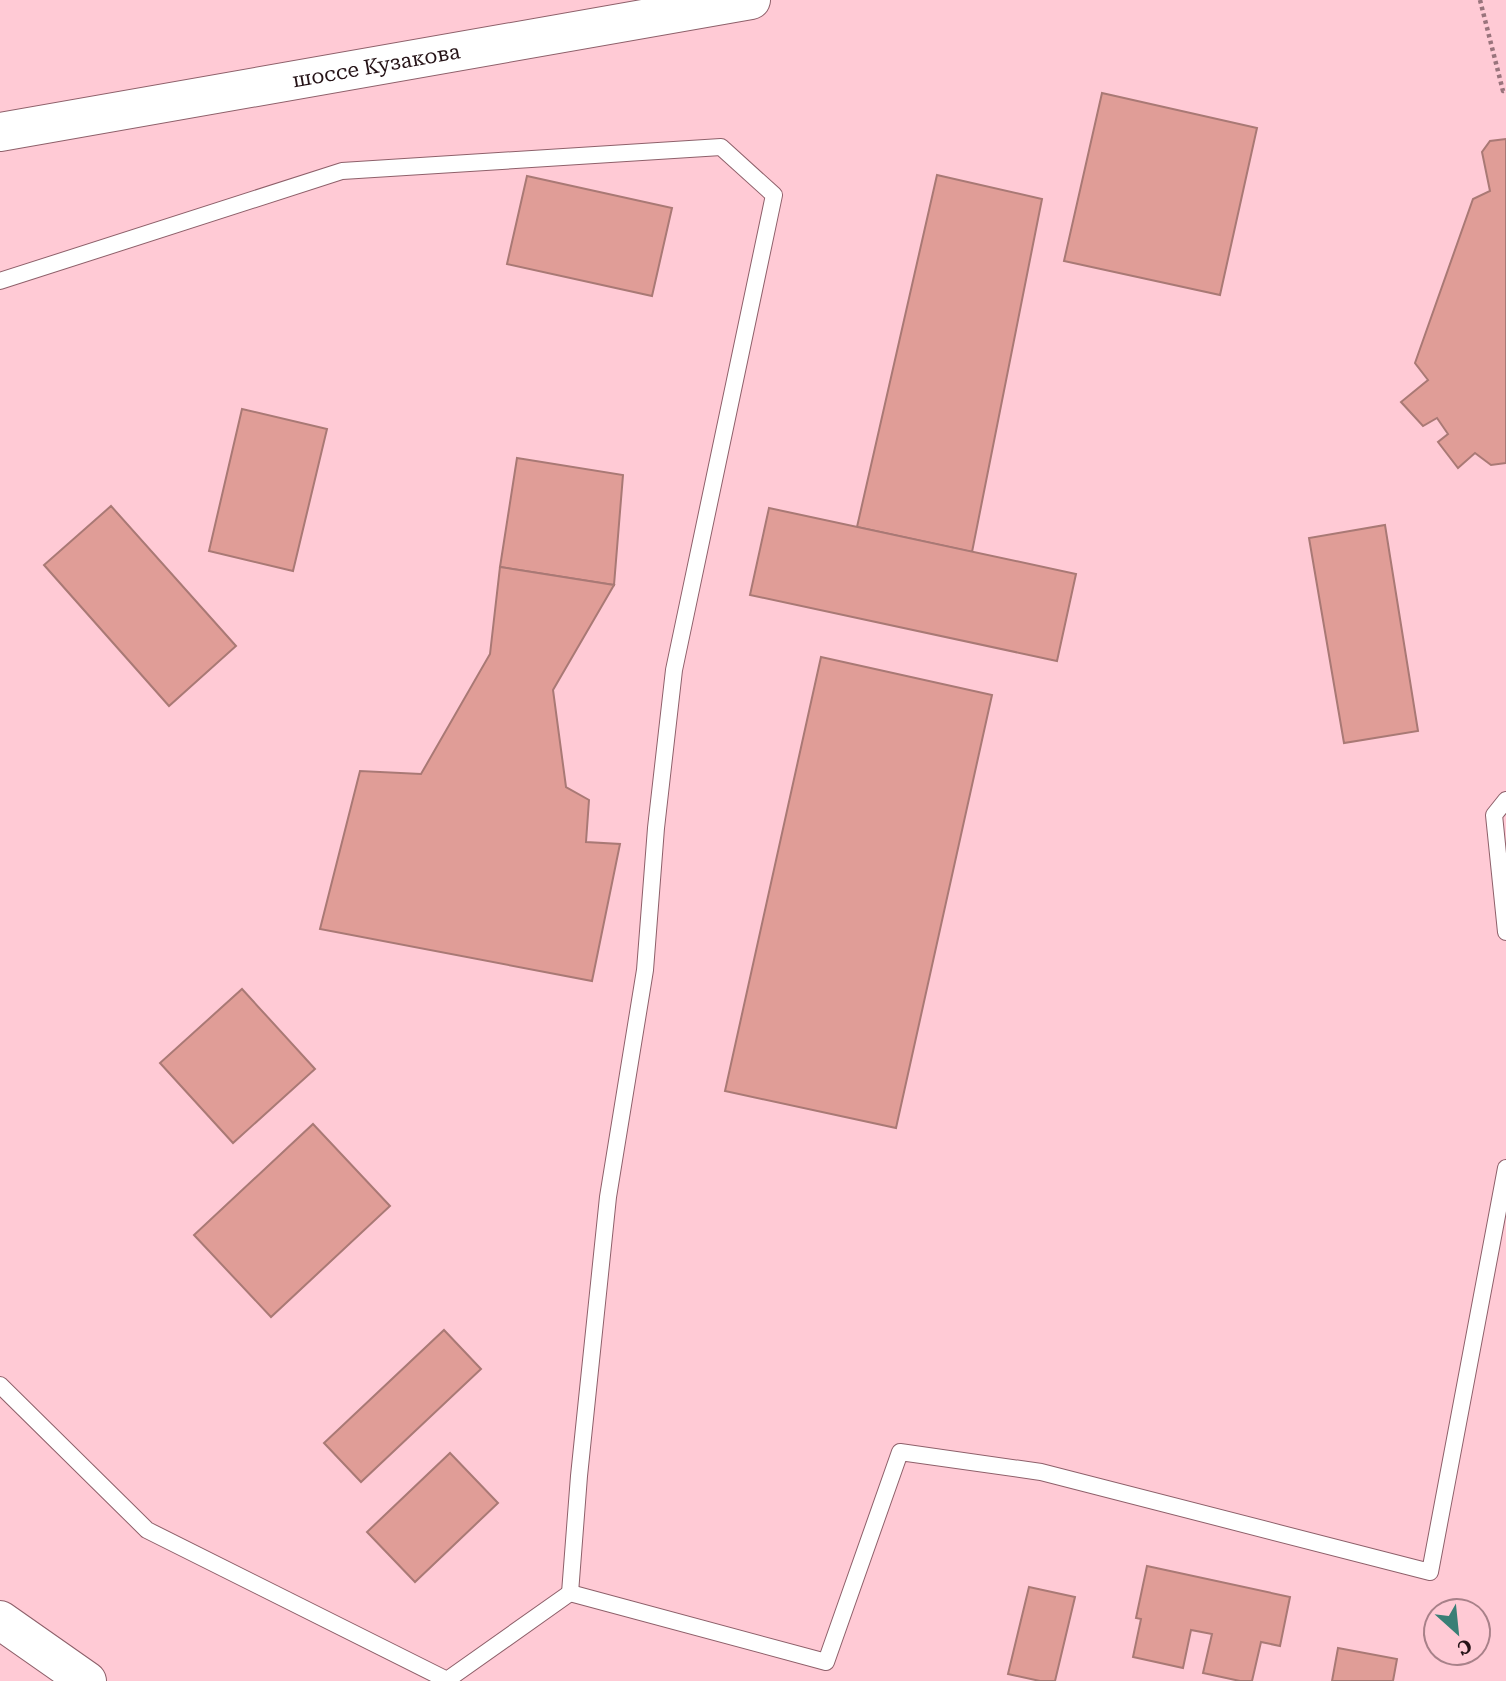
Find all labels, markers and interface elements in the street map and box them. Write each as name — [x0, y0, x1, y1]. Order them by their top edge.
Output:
street label: шоссе Кузакова — [290, 39, 463, 92]
north arrow — [1422, 1597, 1492, 1667]
text: С — [1453, 1633, 1476, 1660]

